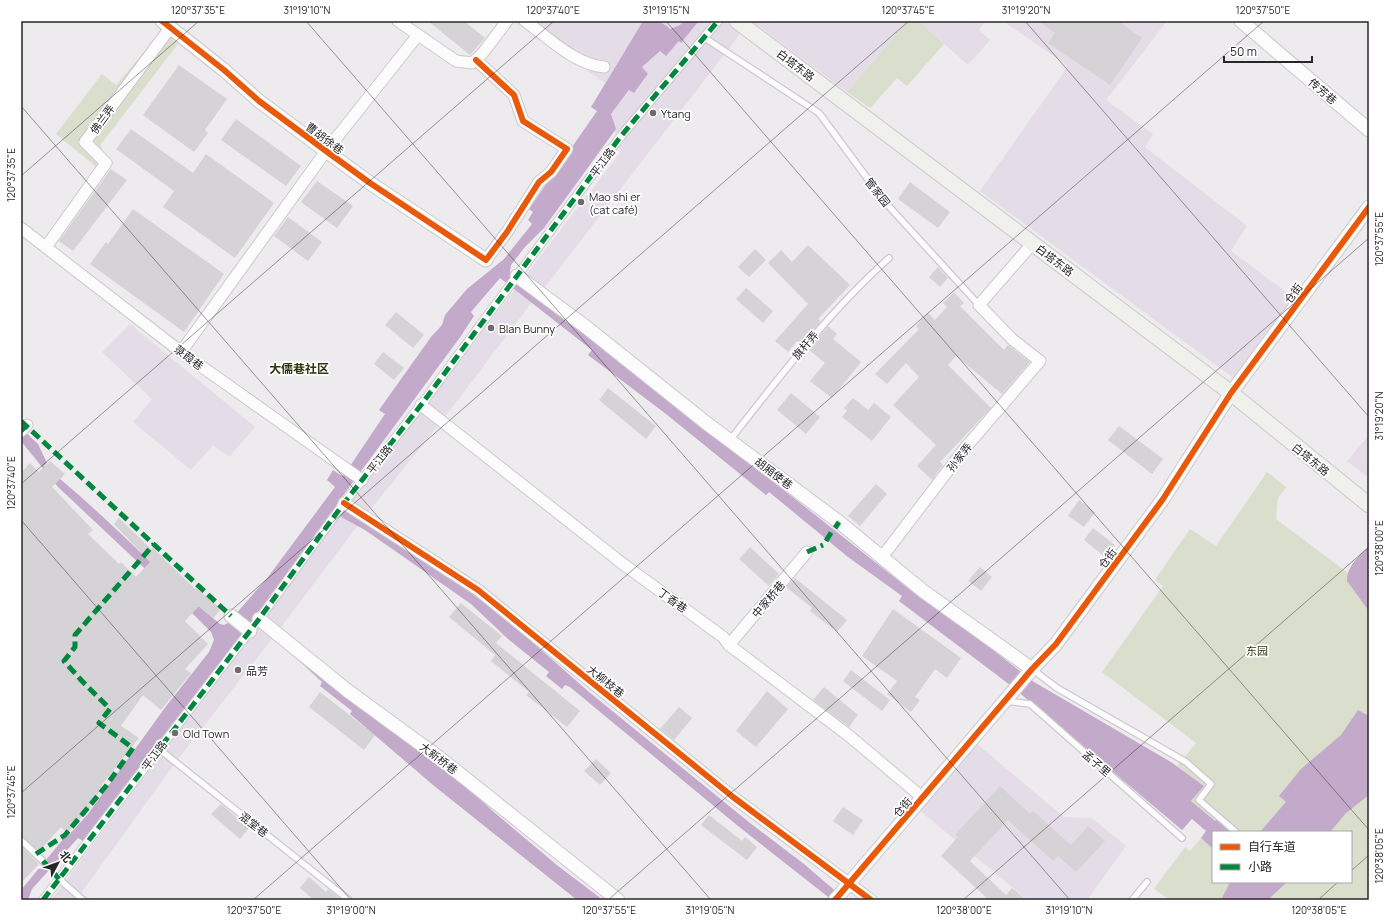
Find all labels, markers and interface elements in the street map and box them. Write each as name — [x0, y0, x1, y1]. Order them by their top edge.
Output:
text: 120°37'35"E — [171, 3, 225, 17]
text: 31°19'10"N — [284, 3, 331, 17]
text: 120°37'40"E — [526, 3, 580, 17]
text: 31°19'15"N — [643, 3, 689, 17]
text: 120°37'45"E — [882, 3, 935, 17]
text: 31°19'20"N — [1002, 3, 1051, 17]
text: 120°37'50"E — [1236, 3, 1290, 17]
scale bar — [1224, 38, 1312, 64]
text: 50 m — [1230, 43, 1257, 60]
street label: 白塔东路 — [774, 46, 818, 84]
street label: 传芳巷 — [1306, 75, 1340, 107]
street label: 佛兰弄 — [86, 101, 118, 137]
place label: Ytang — [661, 106, 691, 121]
marker: Ytang — [648, 108, 658, 118]
street label: 曹胡徐巷 — [303, 119, 347, 157]
street label: 平江路 — [586, 144, 618, 180]
text: 120°37'35"E — [4, 148, 18, 202]
street label: 管家园 — [862, 174, 894, 210]
place label: Mao shi er (cat café) — [589, 189, 641, 217]
marker: Mao shi er (cat café) — [576, 197, 586, 207]
text: 120°37'55"E — [1372, 212, 1386, 266]
street label: 白塔东路 — [1033, 241, 1077, 279]
street label: 仓街 — [1280, 280, 1306, 306]
place label: Blan Bunny — [499, 321, 555, 336]
marker: Blan Bunny — [486, 323, 496, 333]
street label: 旗杆弄 — [789, 328, 821, 362]
street label: 菉葭巷 — [171, 341, 207, 373]
district label: 大儒巷社区 — [269, 360, 329, 377]
text: 31°19'20"N — [1372, 391, 1386, 440]
street label: 孙家弄 — [943, 439, 975, 475]
street label: 白塔东路 — [1289, 439, 1333, 479]
street label: 平江路 — [363, 441, 395, 477]
street label: 胡厢使巷 — [752, 454, 796, 492]
text: 120°37'40"E — [4, 456, 18, 510]
text: 120°38'00"E — [1372, 520, 1386, 576]
street label: 仓街 — [1094, 545, 1120, 571]
street label: 中家桥巷 — [748, 577, 788, 621]
street label: 丁香巷 — [655, 584, 691, 616]
park label: 东园 — [1246, 643, 1268, 658]
street label: 大柳枝巷 — [584, 661, 628, 701]
place label: 品芳 — [246, 663, 268, 678]
marker: 品芳 — [233, 665, 243, 675]
place label: Old Town — [183, 726, 229, 741]
marker: Old Town — [170, 728, 180, 738]
street label: 平江路 — [138, 737, 170, 773]
street label: 大新桥巷 — [417, 739, 461, 777]
street label: 孟子里 — [1080, 747, 1114, 779]
text: 120°37'45"E — [4, 765, 18, 818]
street label: 仓街 — [889, 794, 915, 820]
street label: 混堂巷 — [236, 808, 272, 840]
text: 120°38'05"E — [1372, 828, 1386, 884]
legend — [1212, 831, 1352, 883]
text: 自行车道 — [1248, 838, 1296, 855]
north arrow — [38, 843, 78, 883]
text: 北 — [57, 847, 75, 865]
text: 小路 — [1248, 858, 1272, 875]
text: 120°37'50"E — [227, 903, 281, 917]
text: 31°19'00"N — [326, 903, 376, 917]
text: 120°37'55"E — [582, 903, 636, 917]
text: 31°19'05"N — [686, 903, 735, 917]
text: 120°38'00"E — [936, 903, 992, 917]
text: 31°19'10"N — [1046, 903, 1093, 917]
text: 120°38'05"E — [1291, 903, 1347, 917]

